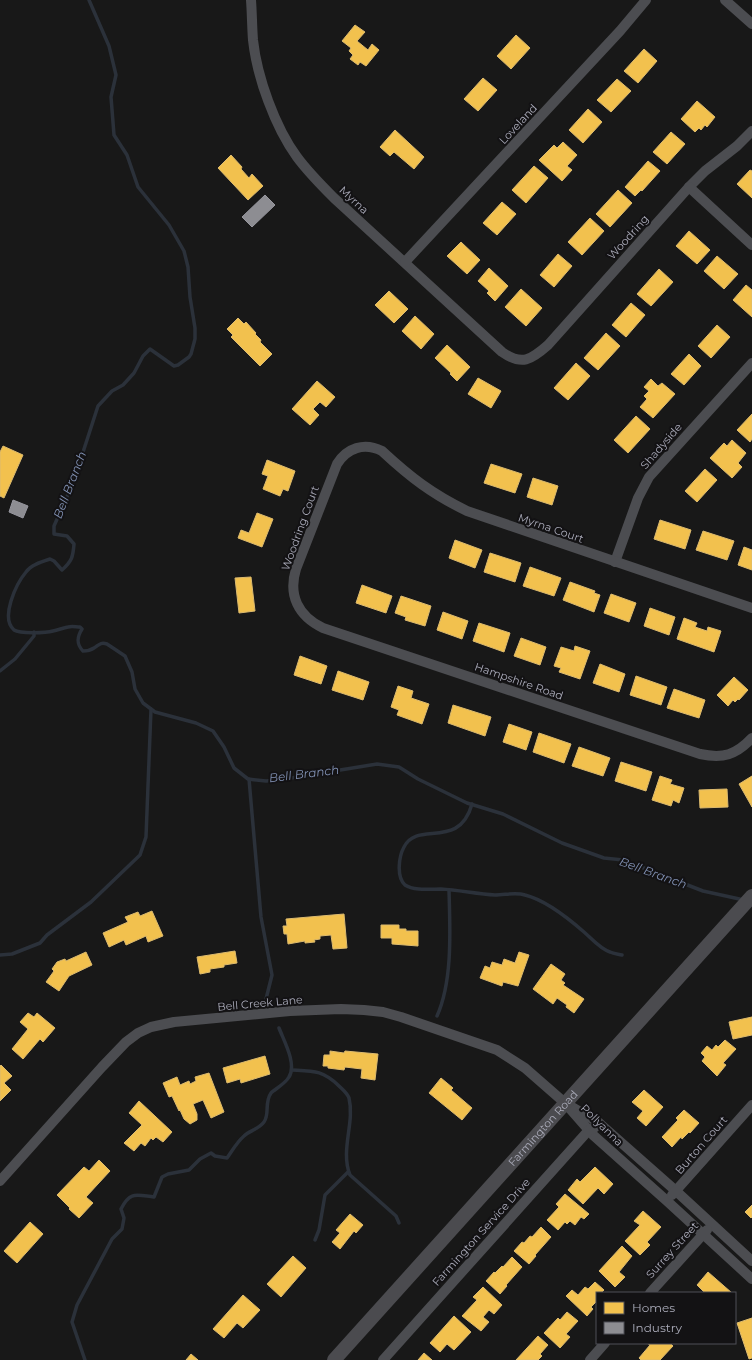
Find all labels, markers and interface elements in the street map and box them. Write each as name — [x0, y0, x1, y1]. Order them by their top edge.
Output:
street label: Loveland — [496, 101, 540, 147]
street label: Myrna — [337, 183, 371, 217]
street label: Woodring — [604, 212, 652, 262]
street label: Shadyside — [637, 420, 685, 472]
water label: Bell Branch — [50, 449, 89, 520]
street label: Woodring Court — [278, 483, 322, 572]
street label: Myrna Court — [516, 510, 586, 546]
street label: Hampshire Road — [473, 659, 565, 703]
water label: Bell Branch — [268, 762, 340, 785]
water label: Bell Branch — [617, 853, 689, 892]
street label: Bell Creek Lane — [217, 992, 304, 1014]
street label: Farmington Road — [505, 1087, 581, 1169]
street label: Pollyanna — [578, 1101, 626, 1149]
street label: Burton Court — [672, 1113, 730, 1177]
street label: Farmington Service Drive — [429, 1175, 533, 1289]
street label: Surrey Street — [643, 1218, 701, 1281]
legend — [596, 1292, 736, 1344]
text: Homes — [632, 1300, 675, 1315]
text: Industry — [632, 1320, 682, 1335]

